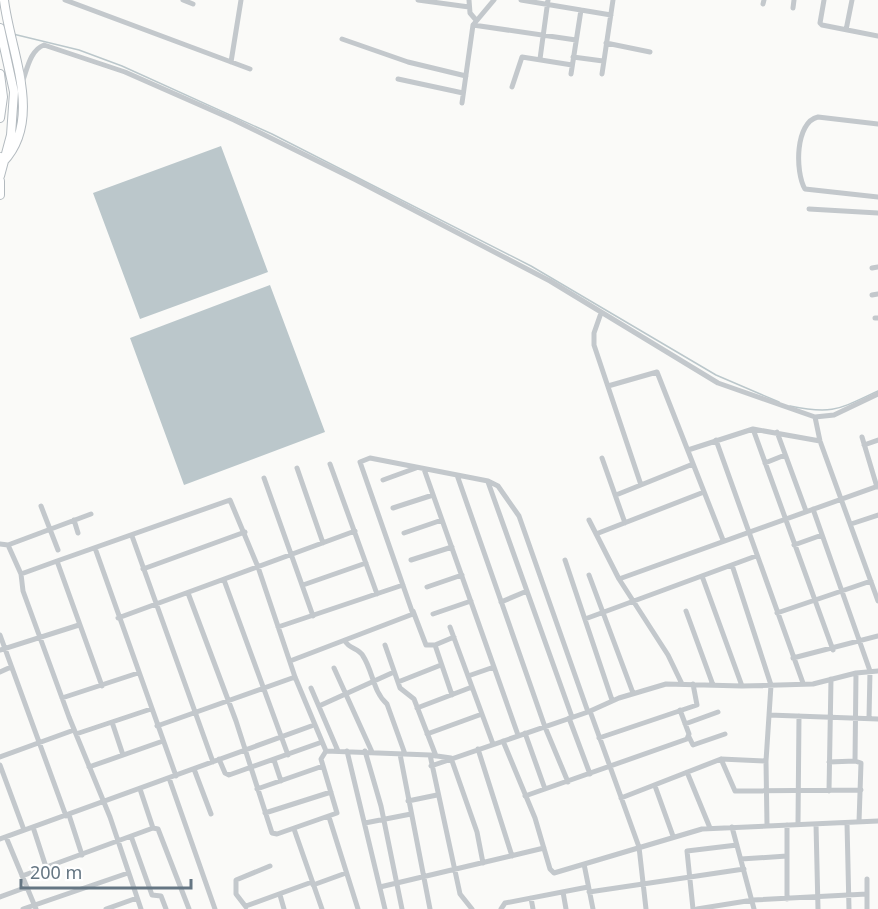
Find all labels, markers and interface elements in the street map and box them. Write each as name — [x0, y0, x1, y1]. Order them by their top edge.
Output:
scale bar — [21, 852, 190, 890]
text: 200 m — [30, 860, 82, 884]

